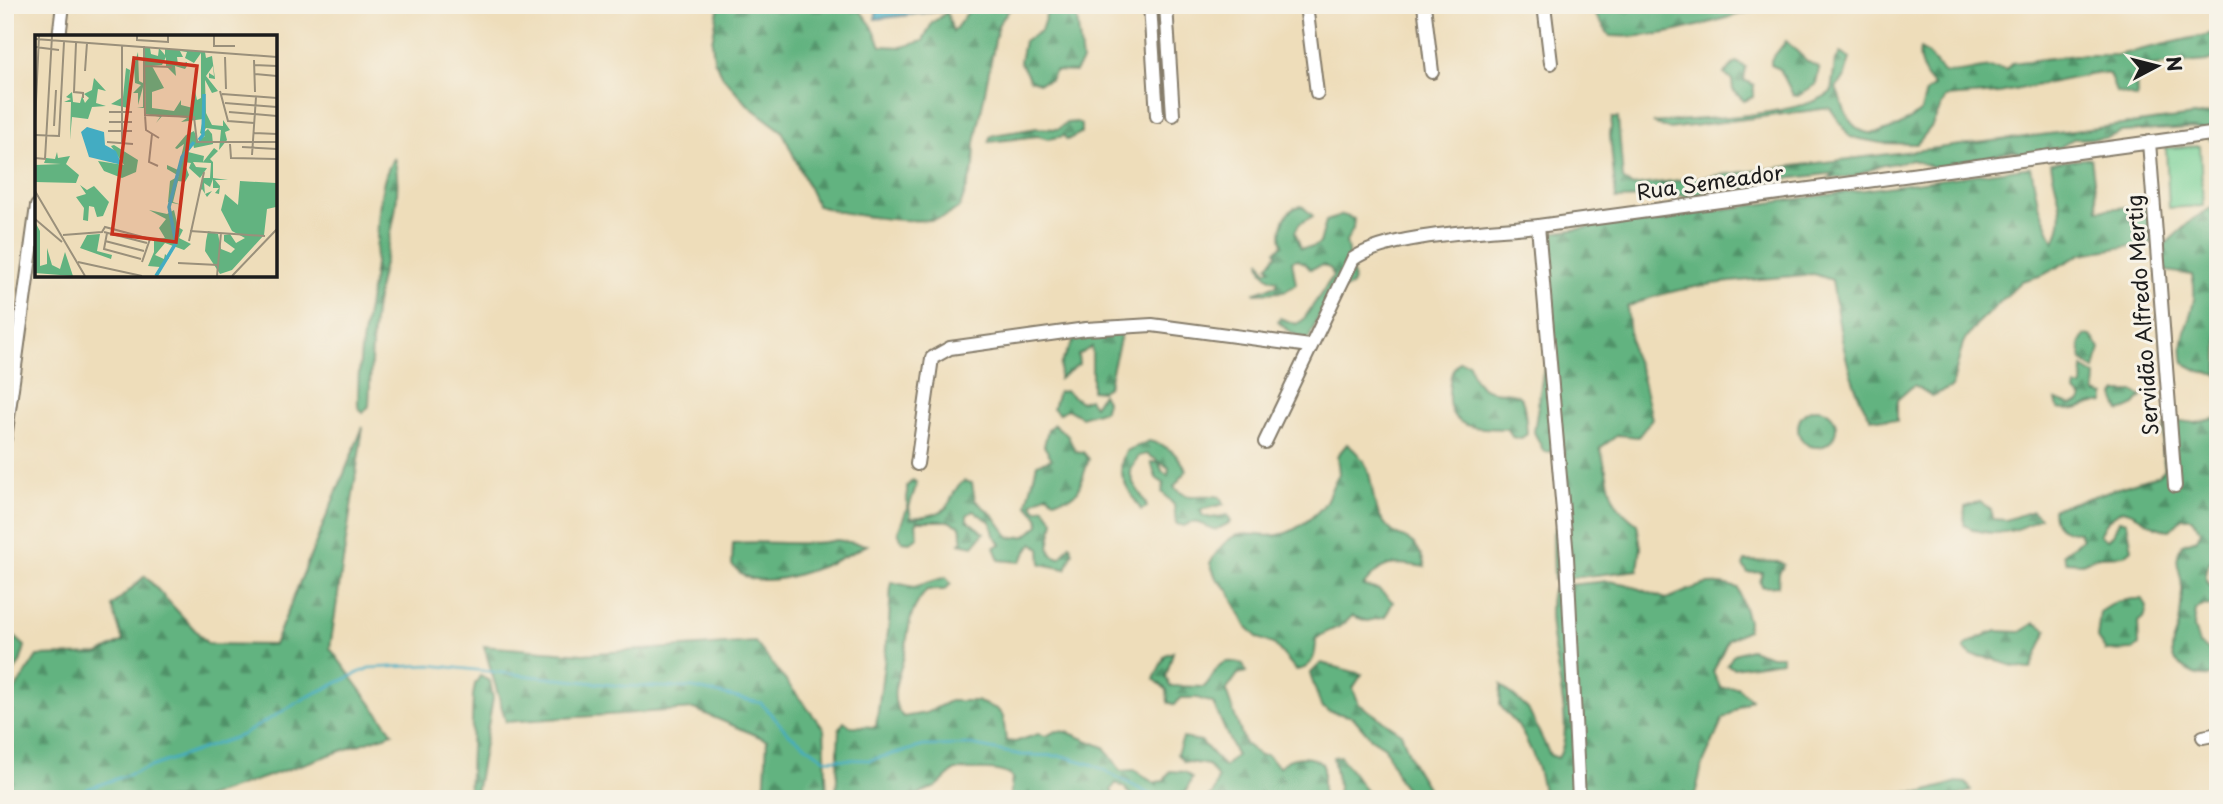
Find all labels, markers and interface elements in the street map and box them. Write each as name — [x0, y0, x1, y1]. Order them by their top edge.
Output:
north arrow — [2122, 32, 2192, 102]
inset map — [35, 35, 276, 276]
text: N — [2160, 55, 2190, 73]
street label: Rua Semeador — [1634, 155, 1786, 207]
street label: Servidão Alfredo Mertig — [2117, 194, 2165, 437]

